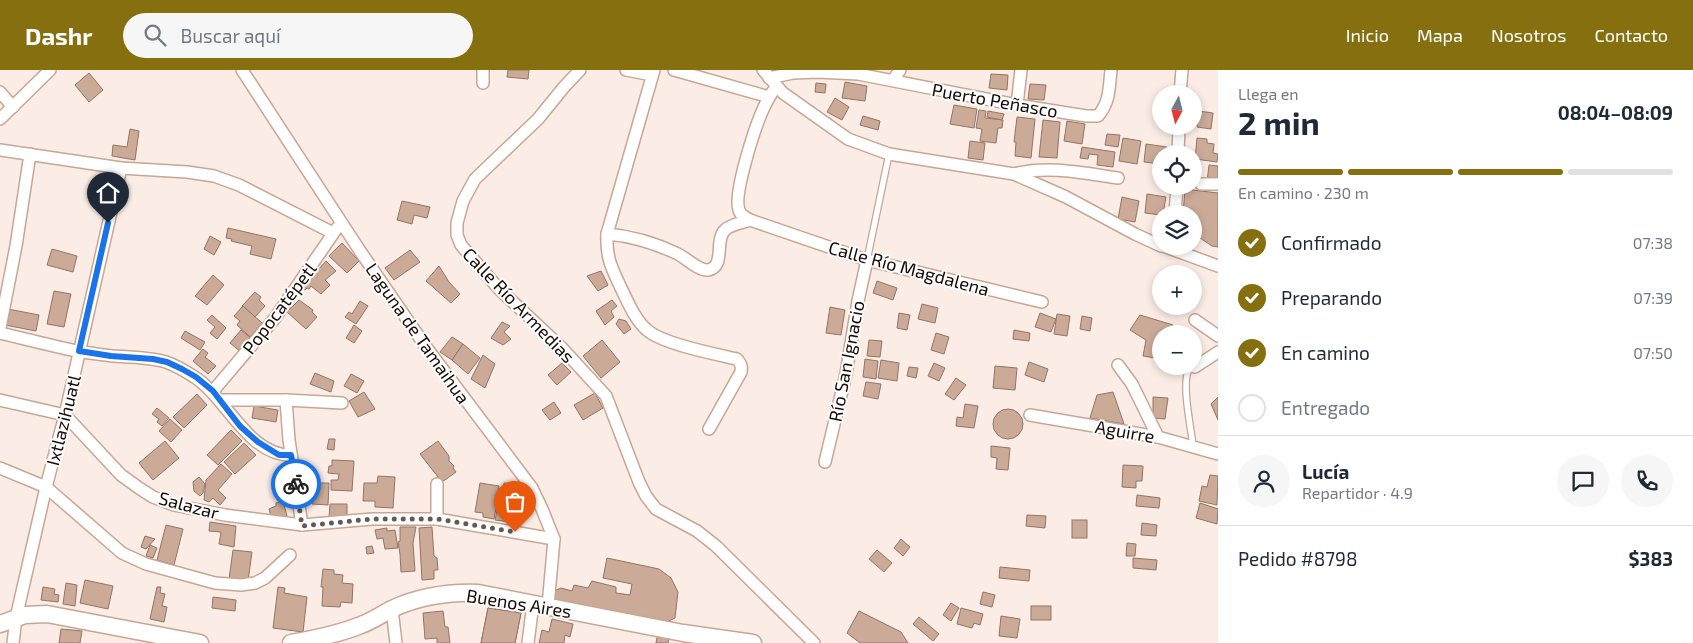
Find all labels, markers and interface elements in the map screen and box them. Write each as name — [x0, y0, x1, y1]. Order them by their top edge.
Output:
search box — [123, 13, 473, 58]
text: Dashr — [25, 21, 93, 50]
icon: search — [141, 21, 169, 49]
text: Buscar aquí — [181, 24, 281, 47]
text: Inicio — [1346, 24, 1389, 46]
text: Mapa — [1417, 24, 1463, 46]
text: Nosotros — [1491, 24, 1566, 46]
text: Contacto — [1594, 24, 1668, 46]
street label: Puerto Peñasco — [930, 78, 1060, 122]
text: Llega en — [1238, 84, 1299, 103]
north arrow — [1152, 85, 1202, 135]
map controls — [1152, 85, 1202, 375]
text: 08:04–08:09 — [1558, 101, 1673, 124]
text: 2 min — [1238, 103, 1320, 141]
button: locate — [1152, 145, 1202, 195]
pin — [87, 172, 129, 223]
icon: home — [94, 179, 122, 207]
text: En camino · 230 m — [1238, 183, 1369, 202]
button: layers — [1152, 205, 1202, 255]
icon: check — [1238, 229, 1266, 257]
text: Confirmado — [1281, 231, 1382, 254]
text: 07:38 — [1633, 233, 1673, 252]
street label: Calle Río Magdalena — [826, 236, 992, 300]
street label: Calle Río Armedias — [458, 243, 580, 367]
street label: Popocatépetl — [237, 257, 321, 358]
street label: Laguna de Tamaihua — [361, 258, 475, 408]
button: + — [1152, 265, 1202, 315]
icon: check — [1238, 284, 1266, 312]
text: Preparando — [1281, 286, 1382, 309]
text: 07:39 — [1633, 288, 1673, 307]
street label: Río San Ignacio — [823, 299, 869, 423]
button: − — [1152, 325, 1202, 375]
icon: check — [1238, 339, 1266, 367]
text: En camino — [1281, 341, 1370, 364]
text: 07:50 — [1633, 343, 1673, 362]
street label: Ixtlazihuatl — [41, 372, 85, 468]
text: Entregado — [1281, 396, 1370, 419]
street label: Aguirre — [1094, 415, 1156, 447]
button: person — [1238, 455, 1290, 507]
button: chat — [1557, 455, 1609, 507]
button: phone — [1621, 455, 1673, 507]
courier — [271, 459, 321, 509]
text: Lucía — [1302, 460, 1349, 483]
icon: bike — [282, 470, 310, 498]
pin — [494, 481, 536, 532]
text: Repartidor · 4.9 — [1302, 483, 1413, 502]
street label: Salazar — [156, 486, 222, 524]
icon: bag — [501, 488, 529, 516]
text: Pedido #8798 — [1238, 547, 1358, 570]
text: $383 — [1629, 547, 1673, 570]
street label: Buenos Aires — [465, 584, 573, 622]

